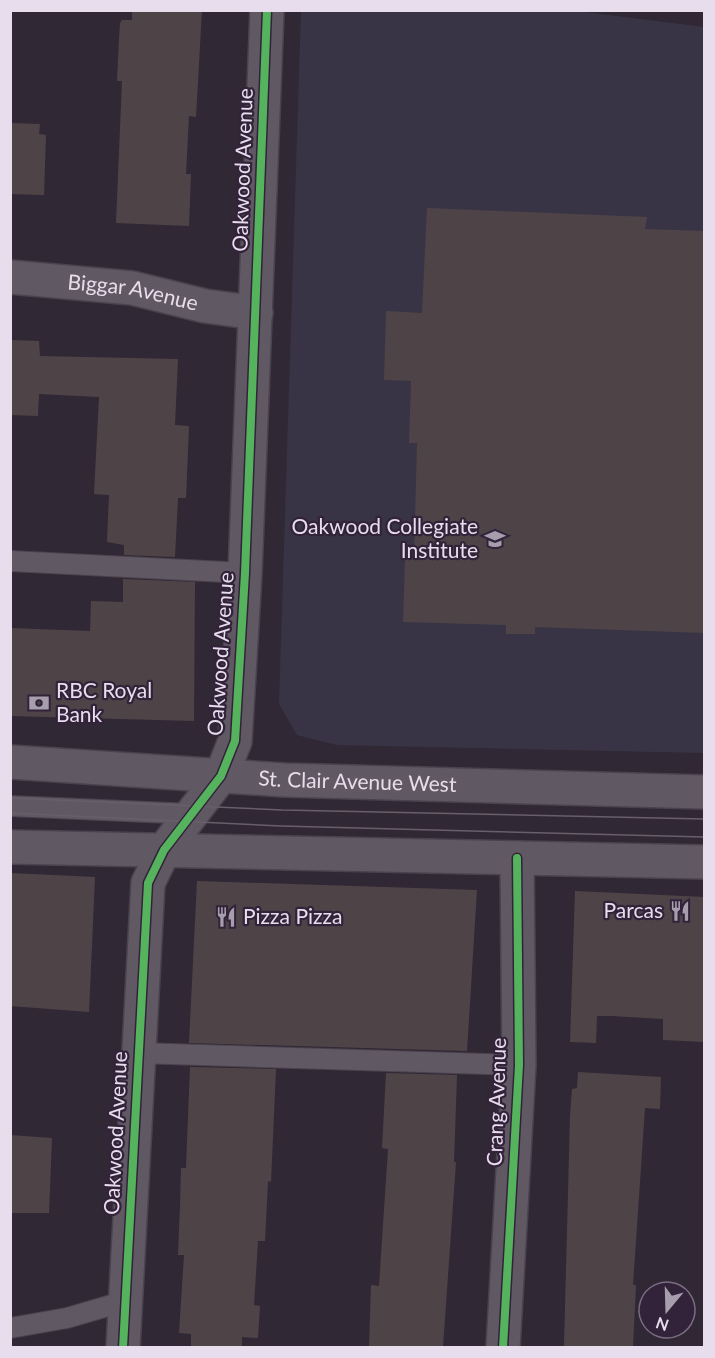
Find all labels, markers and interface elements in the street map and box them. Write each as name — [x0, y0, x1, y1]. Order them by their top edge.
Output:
street label: Oakwood Avenue — [226, 88, 257, 252]
street label: Biggar Avenue — [67, 268, 201, 315]
place label: Oakwood Collegiate Institute — [292, 513, 478, 562]
school or university icon: Oakwood Collegiate Institute — [483, 527, 507, 551]
street label: Oakwood Avenue — [201, 571, 238, 736]
place label: RBC Royal Bank — [56, 677, 152, 726]
bank icon: RBC Royal Bank — [27, 691, 51, 715]
street label: St. Clair Avenue West — [258, 764, 457, 796]
place label: Parcas — [604, 897, 663, 922]
restaurant icon: Parcas — [668, 899, 692, 923]
place label: Pizza Pizza — [243, 903, 342, 928]
restaurant icon: Pizza Pizza — [214, 905, 238, 929]
street label: Crang Avenue — [481, 1037, 510, 1167]
street label: Oakwood Avenue — [98, 1050, 131, 1215]
north arrow — [637, 1280, 697, 1340]
text: N — [653, 1314, 671, 1336]

